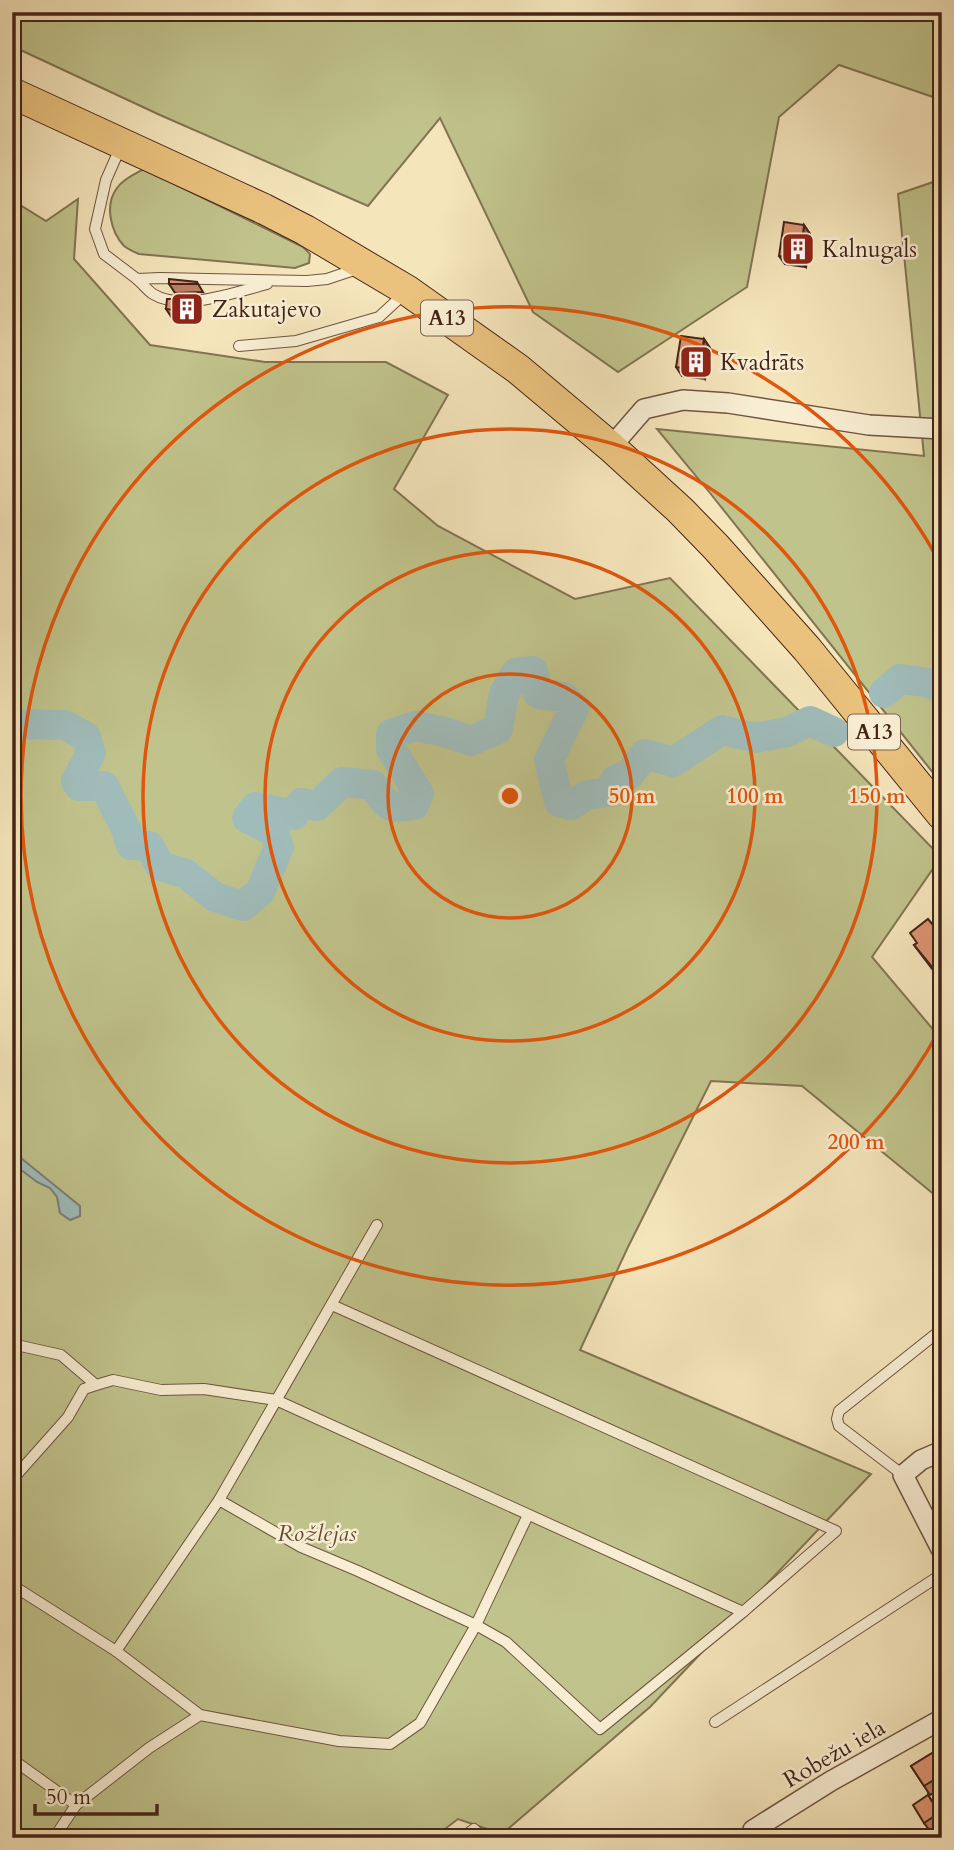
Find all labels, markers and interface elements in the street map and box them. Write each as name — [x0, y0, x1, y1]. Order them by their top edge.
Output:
building icon: Kalnugals — [779, 230, 817, 268]
place label: Kalnugals — [822, 234, 917, 265]
building icon: Zakutajevo — [168, 290, 206, 328]
place label: Zakutajevo — [212, 294, 321, 325]
road number: A13 — [421, 300, 473, 336]
building icon: Kvadrāts — [677, 343, 715, 381]
place label: Kvadrāts — [720, 347, 804, 378]
road number: A13 — [848, 714, 900, 750]
text: 50 m — [609, 782, 656, 811]
text: 100 m — [726, 782, 784, 811]
text: 150 m — [848, 782, 906, 811]
centre of rings — [498, 784, 522, 808]
text: 200 m — [827, 1128, 885, 1157]
park label: Rožlejas — [277, 1518, 357, 1549]
street label: Robežu iela — [778, 1712, 891, 1795]
scale bar — [35, 1773, 158, 1817]
text: 50 m — [46, 1783, 91, 1812]

